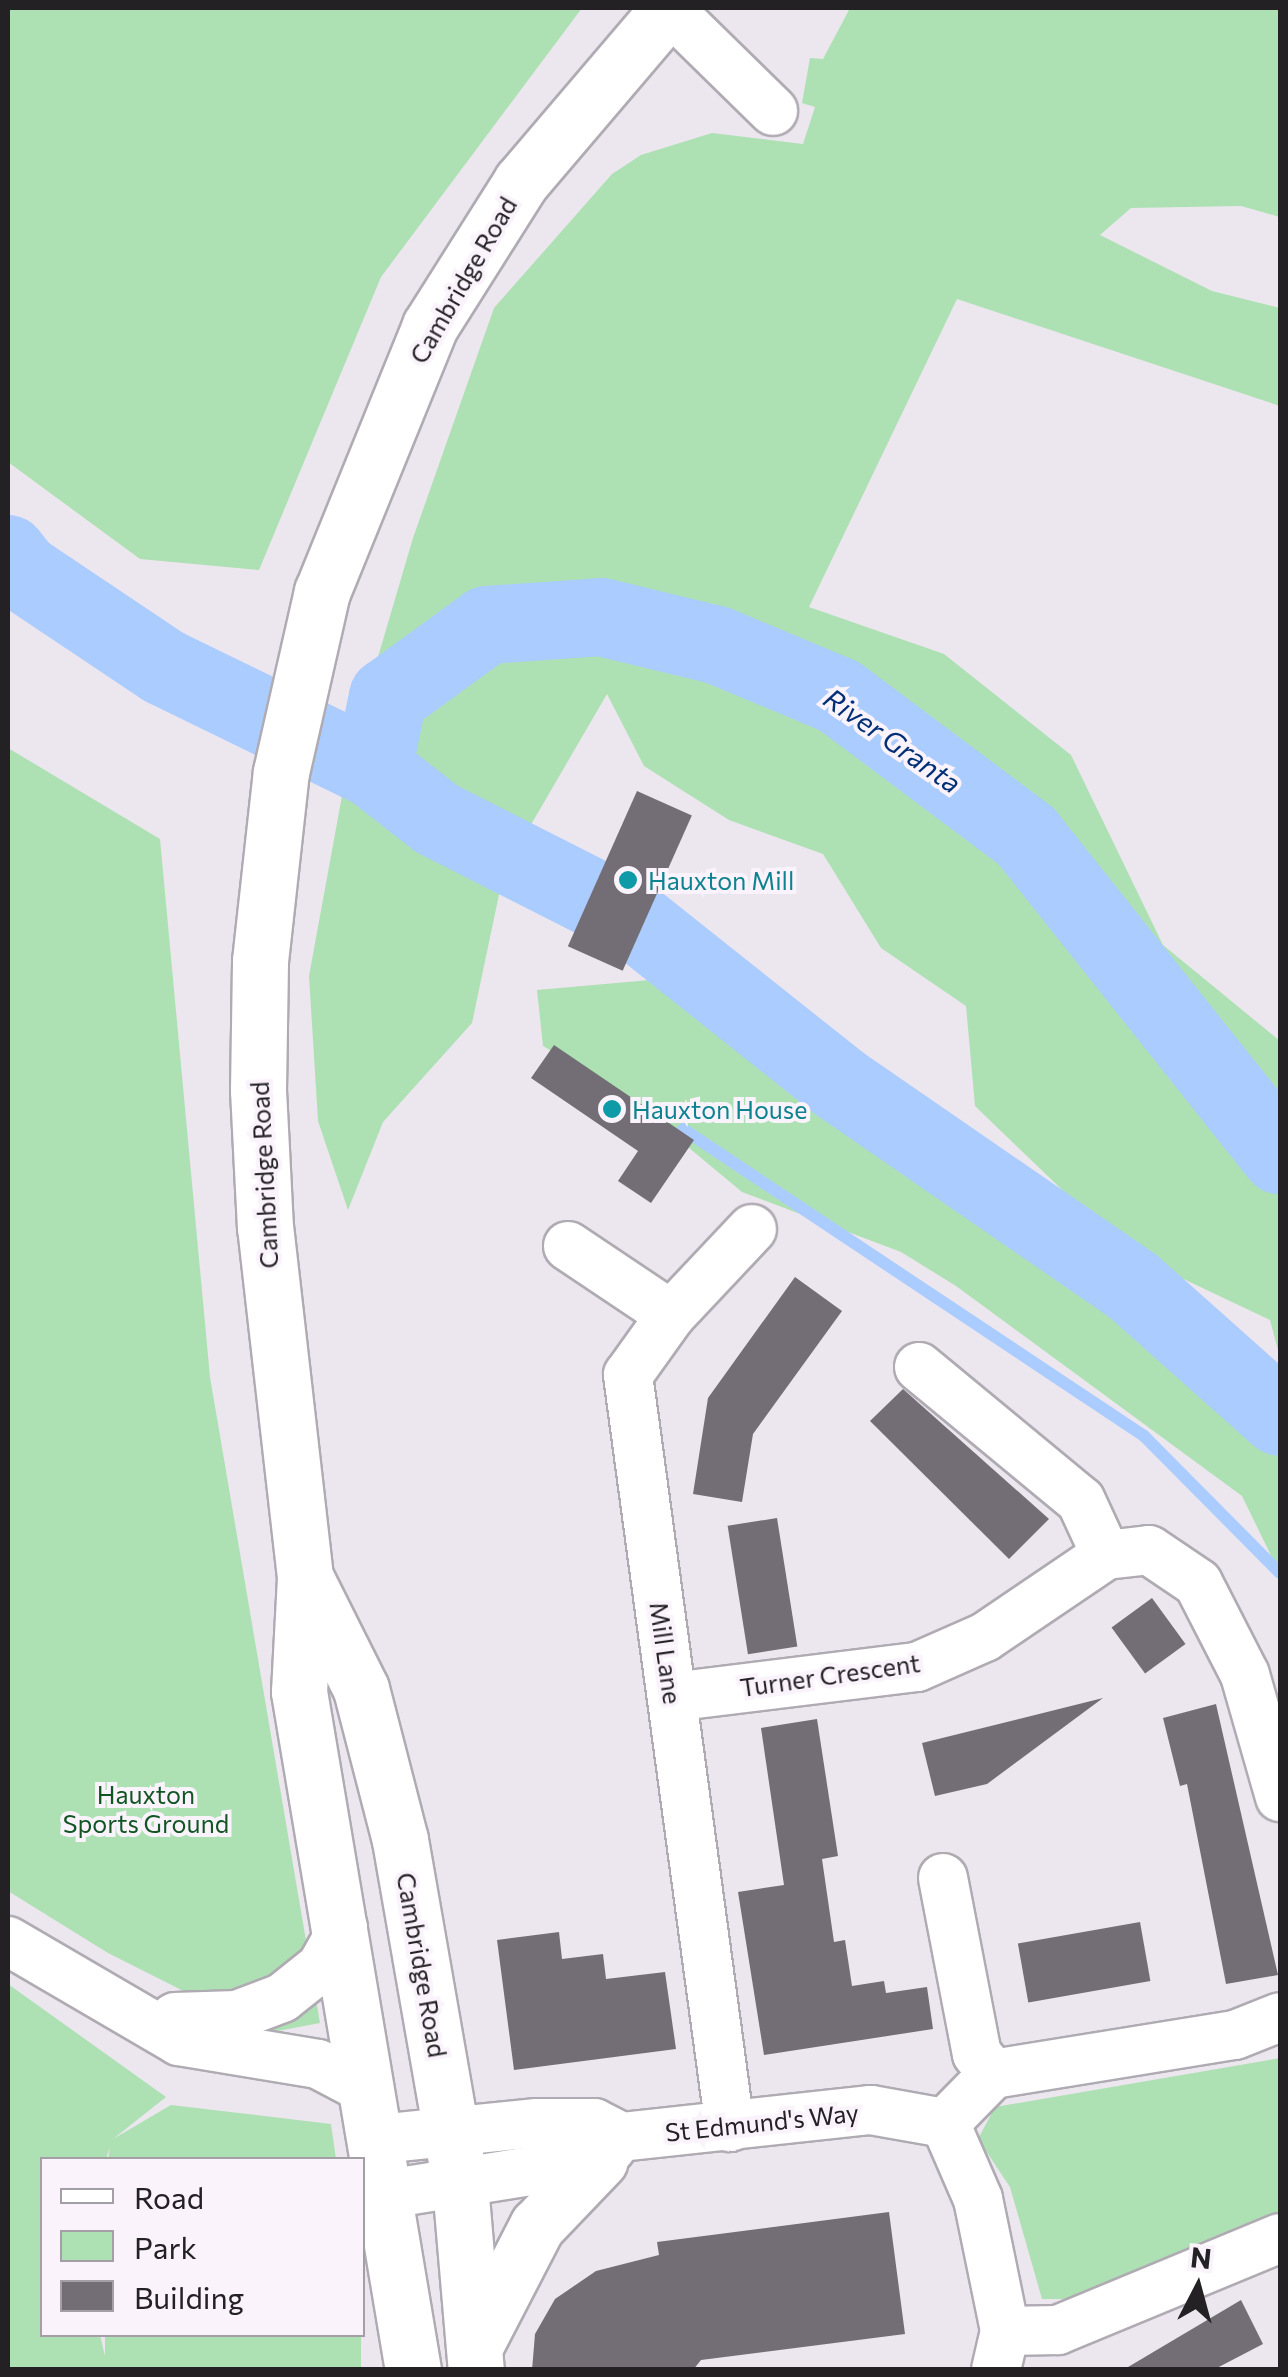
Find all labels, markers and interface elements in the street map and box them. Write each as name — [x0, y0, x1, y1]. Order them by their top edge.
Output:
street label: Cambridge Road — [403, 191, 523, 369]
water label: River Granta — [818, 680, 968, 800]
place label: Hauxton Mill — [648, 865, 794, 895]
marker: Hauxton Mill — [617, 869, 639, 891]
street label: Cambridge Road — [244, 1081, 284, 1269]
place label: Hauxton House — [632, 1094, 807, 1124]
marker: Hauxton House — [601, 1098, 623, 1120]
street label: Mill Lane — [644, 1600, 688, 1706]
street label: Turner Crescent — [738, 1648, 922, 1702]
park label: Hauxton Sports Ground — [63, 1780, 229, 1839]
street label: Cambridge Road — [391, 1870, 453, 2060]
street label: St Edmund's Way — [664, 2097, 860, 2147]
legend — [40, 2157, 365, 2337]
text: Road — [134, 2178, 204, 2215]
text: Park — [134, 2228, 197, 2265]
north arrow — [1148, 2237, 1248, 2337]
text: N — [1189, 2239, 1213, 2275]
text: Building — [134, 2278, 244, 2315]

